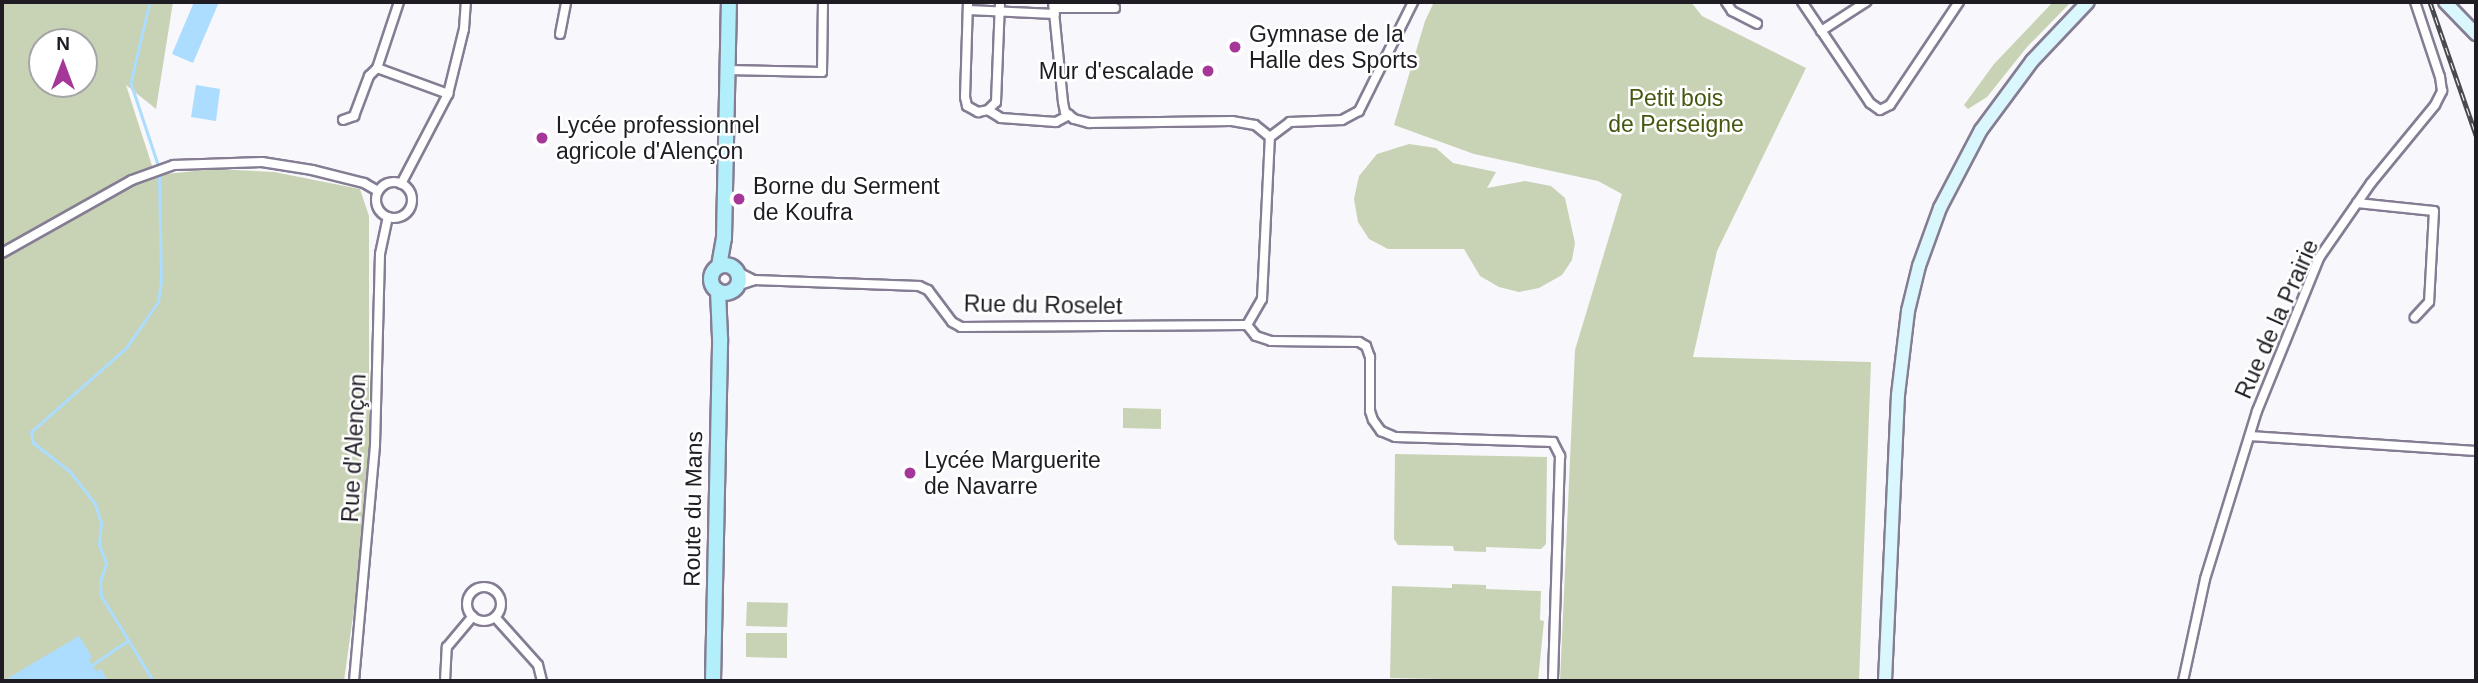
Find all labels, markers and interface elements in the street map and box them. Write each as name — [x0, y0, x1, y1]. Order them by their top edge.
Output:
place label: Gymnase de la Halle des Sports — [1249, 20, 1418, 74]
north arrow — [28, 28, 98, 98]
text: N — [56, 33, 70, 54]
marker: Gymnase de la Halle des Sports — [1227, 39, 1243, 55]
place label: Mur d'escalade — [1039, 57, 1194, 85]
marker: Mur d'escalade — [1200, 63, 1216, 79]
park label: Petit bois de Perseigne — [1608, 84, 1744, 138]
place label: Lycée professionnel agricole d'Alençon — [556, 111, 760, 165]
marker: Lycée professionnel agricole d'Alençon — [534, 130, 550, 146]
place label: Borne du Serment de Koufra — [753, 172, 940, 226]
marker: Borne du Serment de Koufra — [731, 191, 747, 207]
street label: Rue de la Prairie — [2230, 235, 2324, 403]
street label: Rue du Roselet — [964, 290, 1122, 320]
street label: Rue d'Alençon — [336, 373, 372, 523]
street label: Route du Mans — [678, 431, 708, 587]
place label: Lycée Marguerite de Navarre — [924, 446, 1101, 500]
marker: Lycée Marguerite de Navarre — [902, 465, 918, 481]

